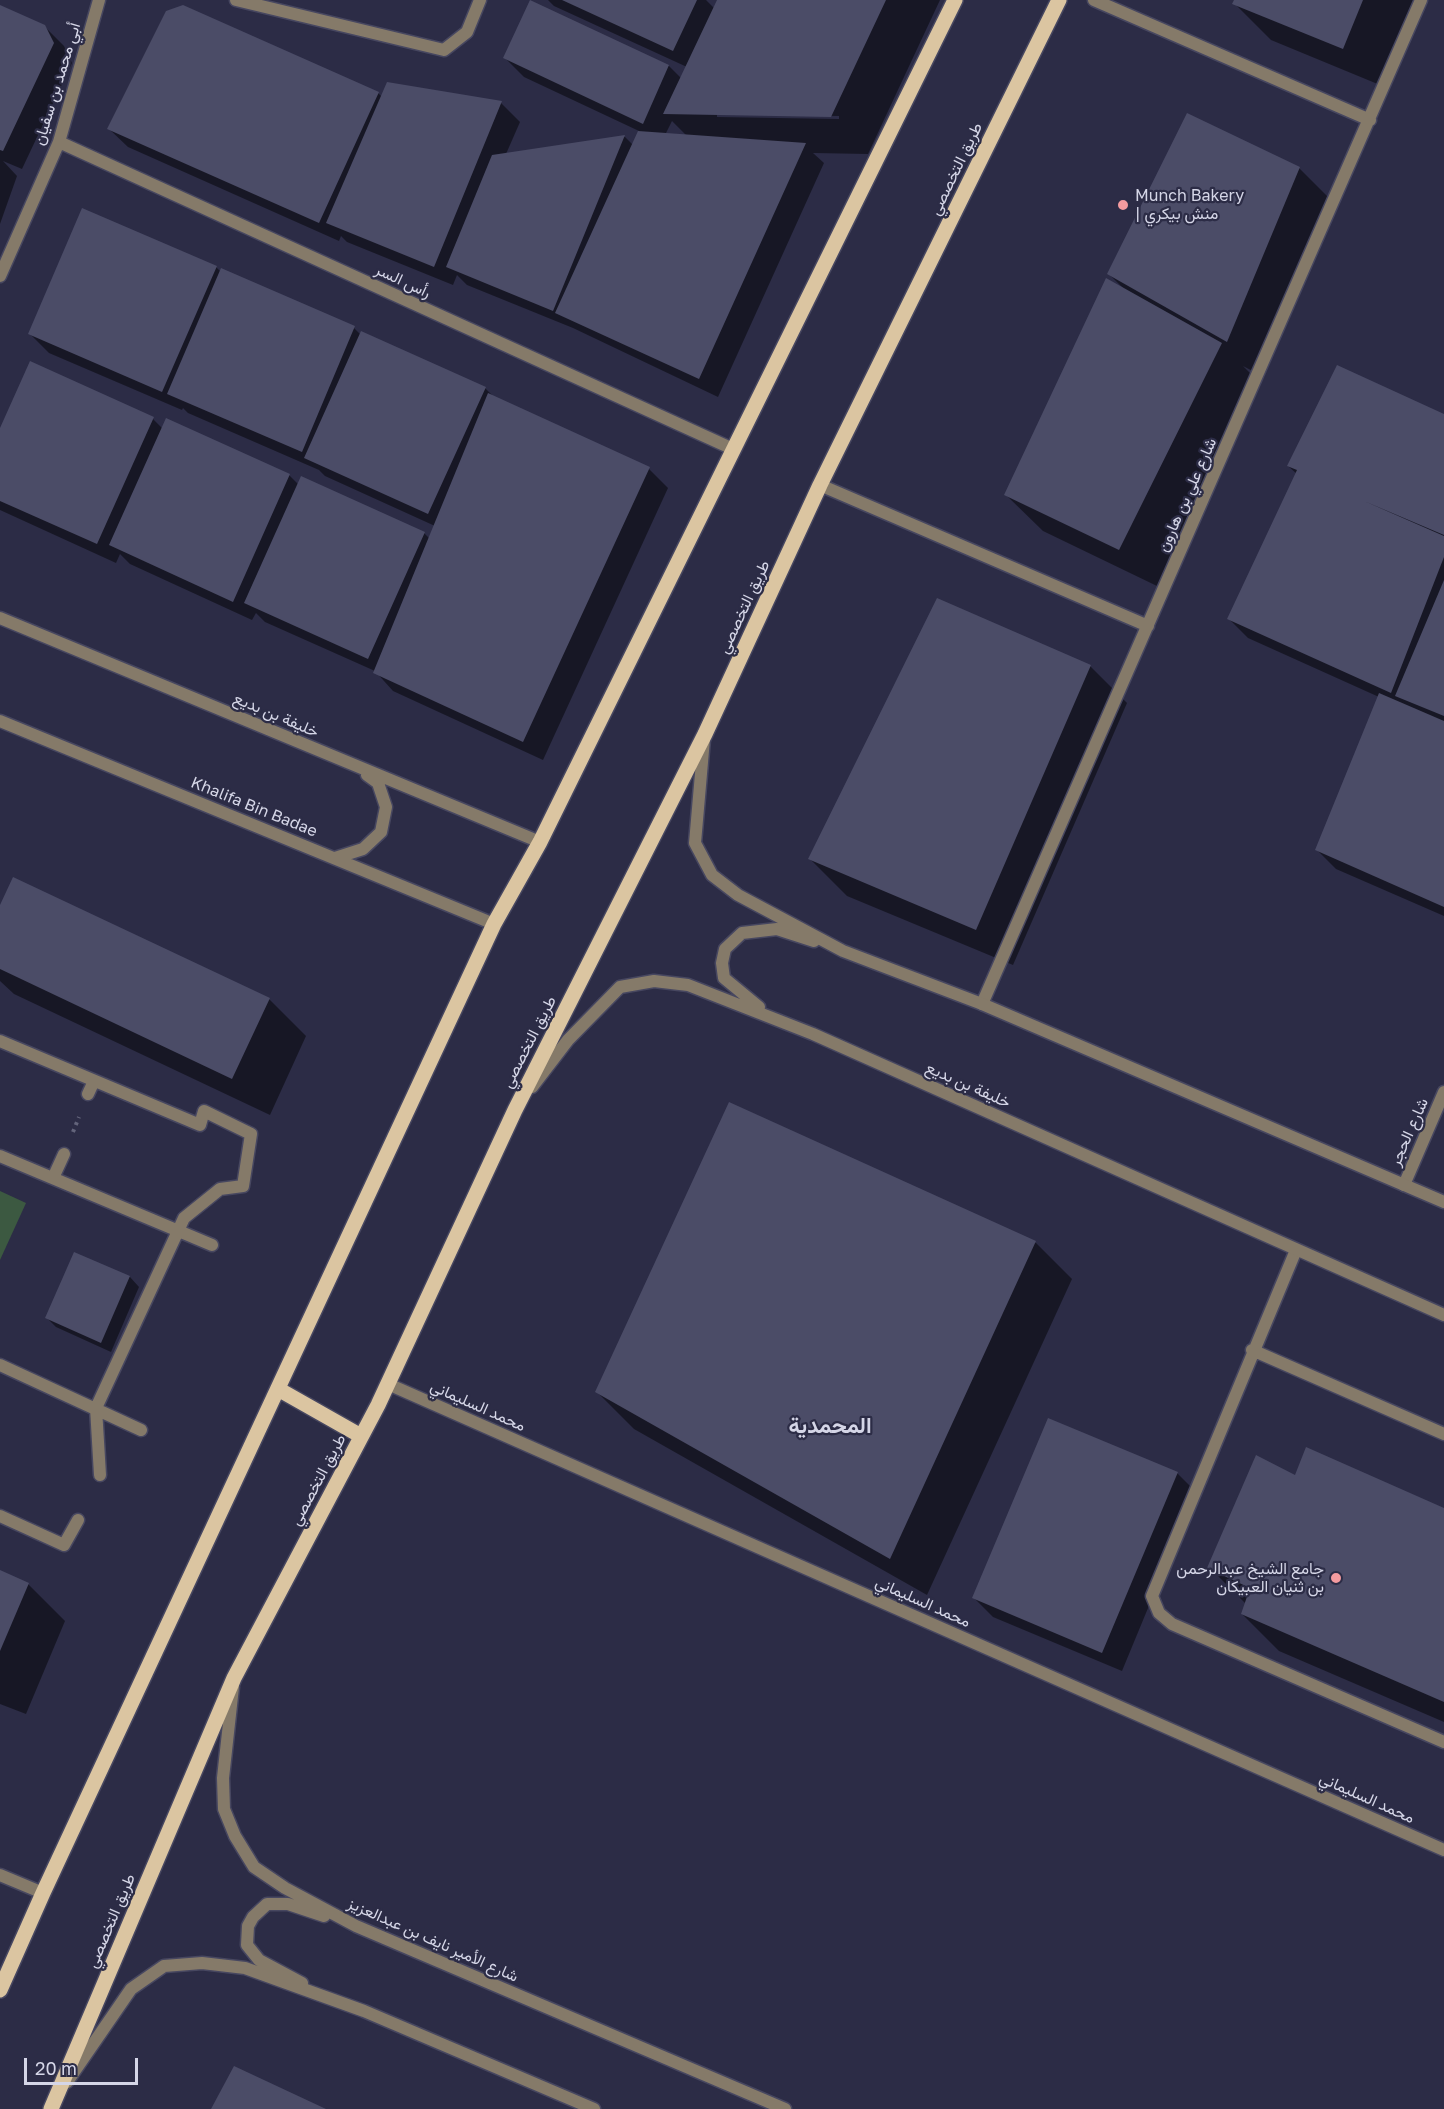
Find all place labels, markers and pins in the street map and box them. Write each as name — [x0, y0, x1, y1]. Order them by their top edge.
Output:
place label: Munch Bakery | منش بيكري — [1135, 186, 1244, 224]
marker: Munch Bakery | منش بيكري — [1116, 198, 1130, 212]
place label: جامع الشيخ عبدالرحمن بن ثنيان العبيكان — [1176, 1559, 1324, 1597]
marker: جامع الشيخ عبدالرحمن بن ثنيان العبيكان — [1329, 1571, 1343, 1585]

